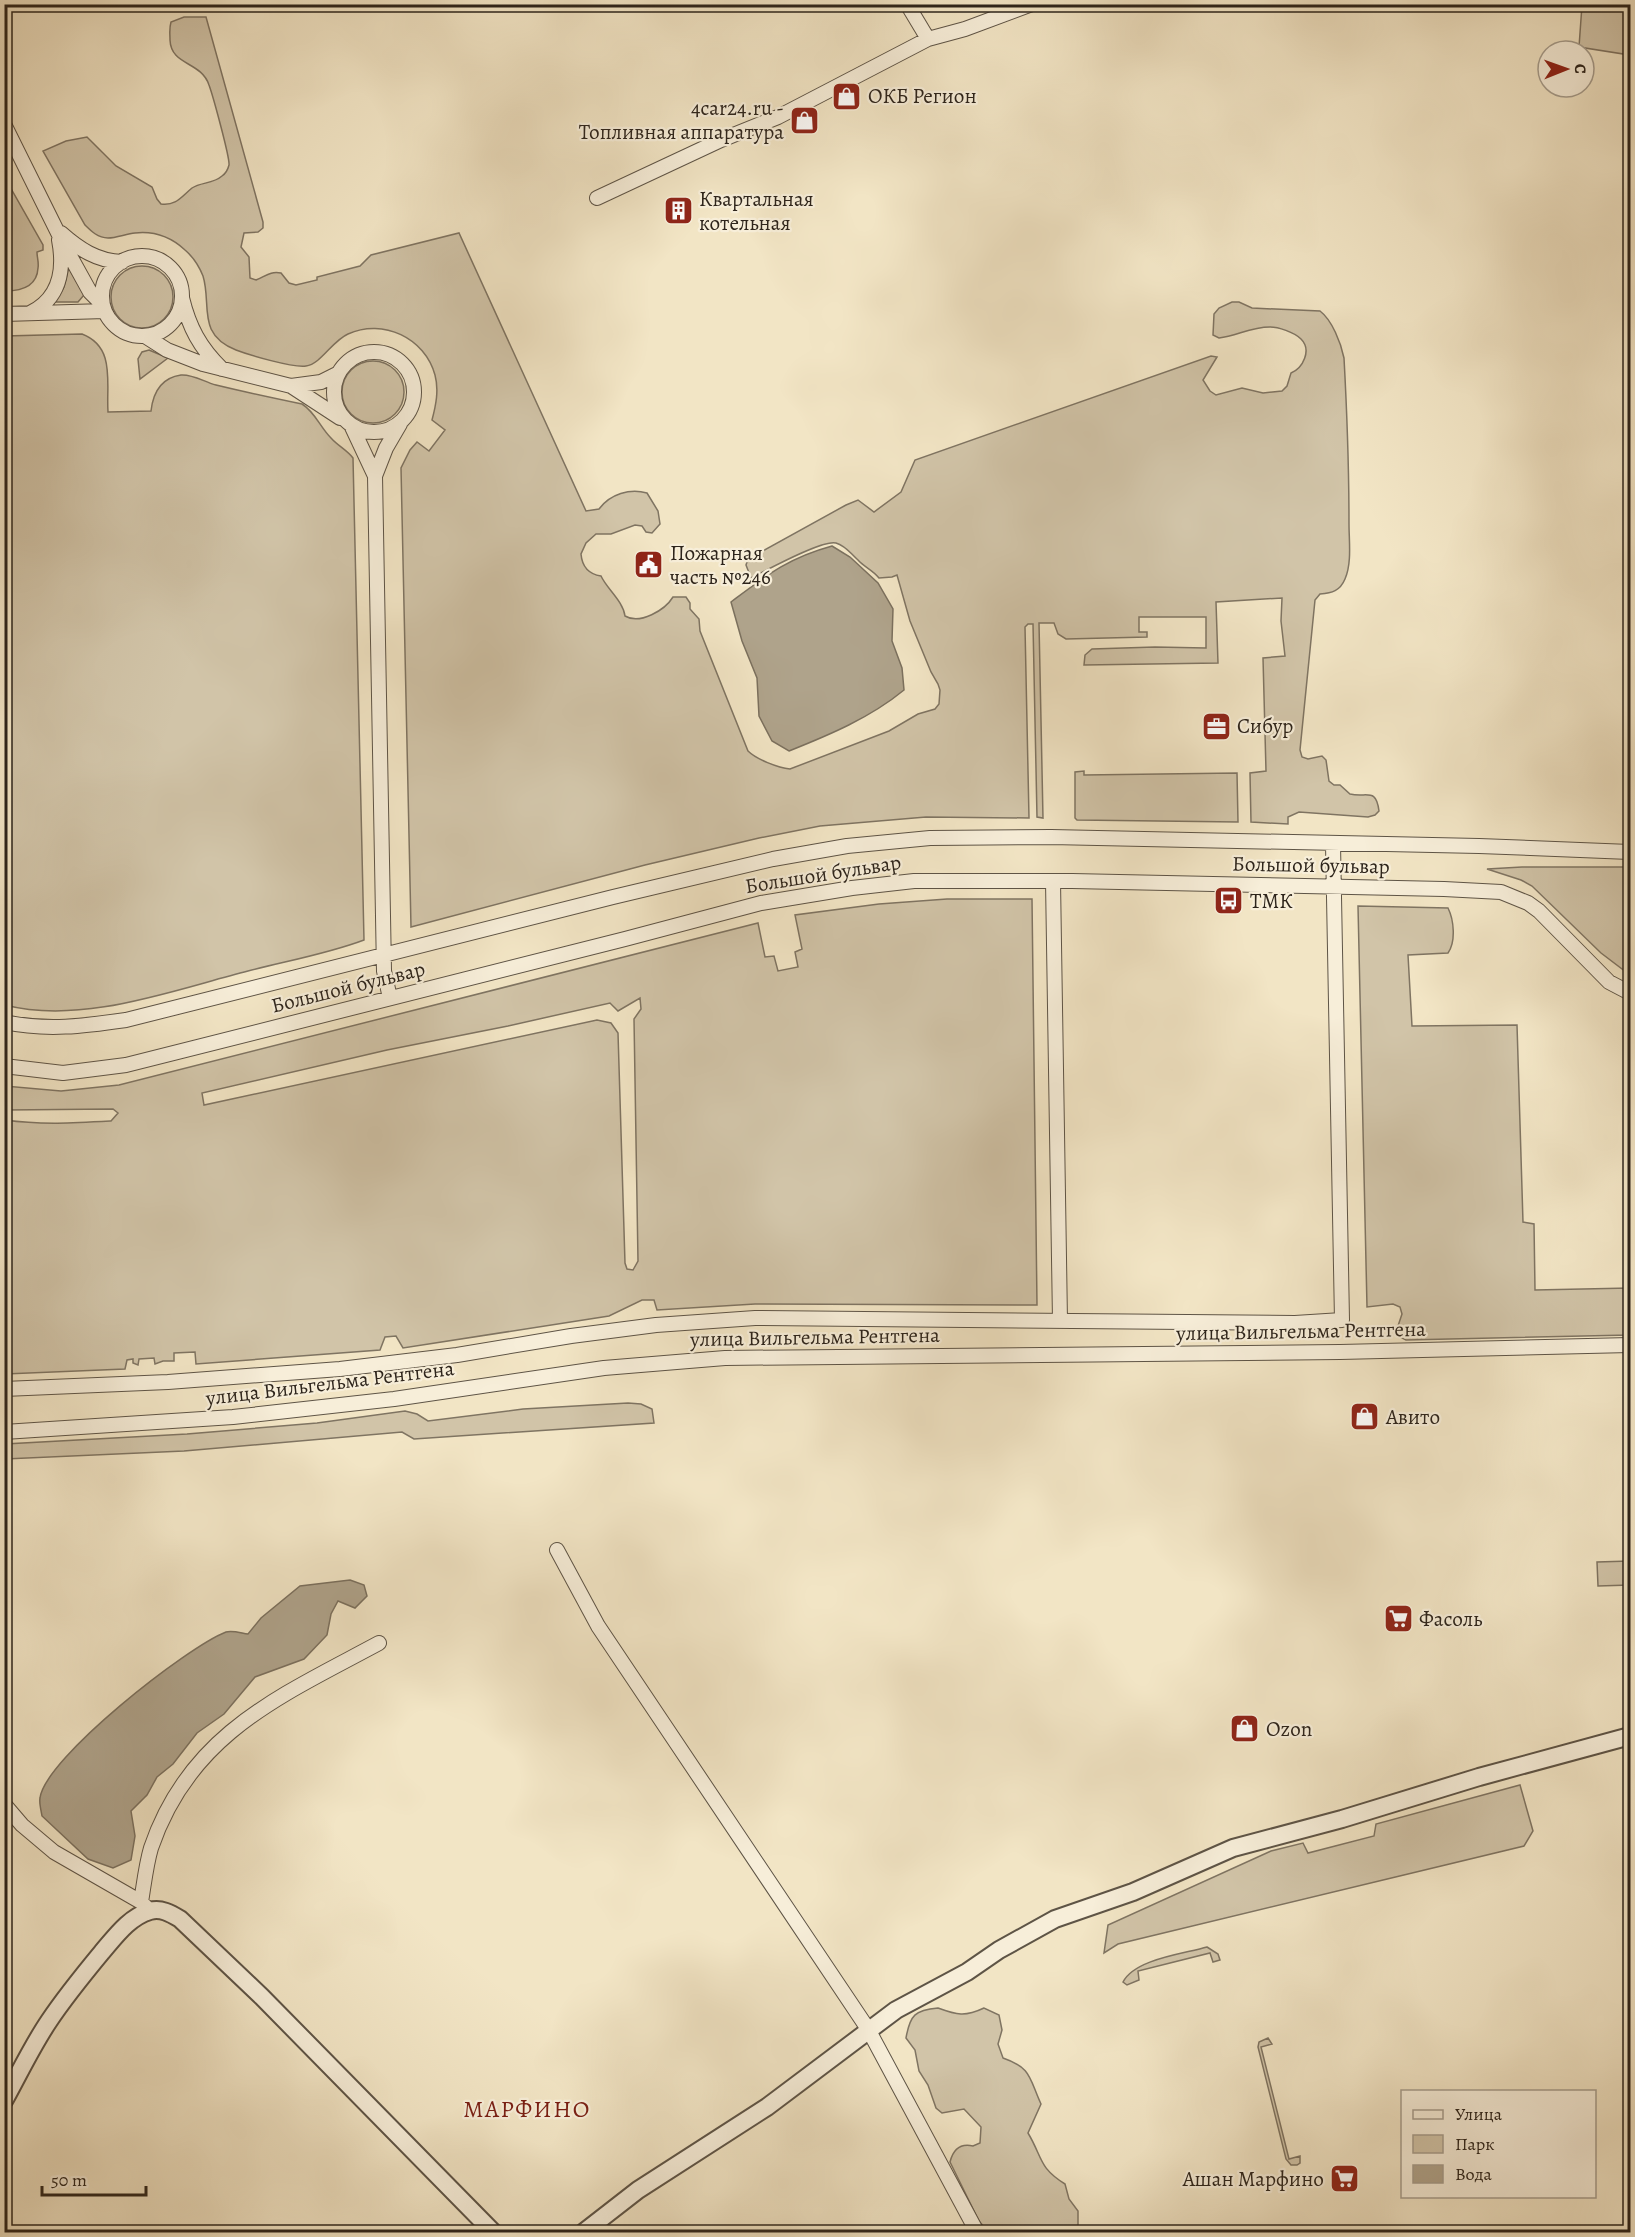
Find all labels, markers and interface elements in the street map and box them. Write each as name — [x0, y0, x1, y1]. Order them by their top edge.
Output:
north arrow — [1536, 39, 1596, 99]
text: С — [1569, 64, 1591, 74]
shop icon: ОКБ Регион — [831, 80, 863, 112]
place label: ОКБ Регион — [868, 82, 977, 110]
place label: 4car24.ru - Топливная аппаратура — [579, 94, 784, 146]
shop icon: 4car24.ru - Топливная аппаратура — [789, 104, 821, 136]
place label: Квартальная котельная — [699, 185, 814, 237]
building icon: Квартальная котельная — [662, 195, 694, 227]
place label: Пожарная часть №246 — [670, 539, 771, 591]
public building icon: Пожарная часть №246 — [633, 549, 665, 581]
office icon: Сибур — [1200, 710, 1232, 742]
place label: Сибур — [1237, 712, 1293, 740]
street label: Большой бульвар — [743, 848, 903, 900]
street label: Большой бульвар — [1232, 850, 1390, 880]
bus stop icon: ТМК — [1213, 885, 1245, 917]
place label: ТМК — [1250, 887, 1293, 915]
street label: Большой бульвар — [268, 954, 428, 1020]
street label: улица Вильгельма Рентгена — [1175, 1315, 1426, 1347]
street label: улица Вильгельма Рентгена — [689, 1321, 940, 1353]
street label: улица Вильгельма Рентгена — [203, 1354, 456, 1412]
shop icon: Авито — [1349, 1401, 1381, 1433]
place label: Авито — [1385, 1403, 1440, 1431]
supermarket icon: Фасоль — [1382, 1603, 1414, 1635]
place label: Фасоль — [1419, 1605, 1482, 1633]
shop icon: Ozon — [1229, 1713, 1261, 1745]
place label: Ozon — [1266, 1715, 1312, 1743]
legend — [1401, 2090, 1596, 2198]
district label: МАРФИНО — [463, 2093, 591, 2125]
text: Улица — [1455, 2102, 1503, 2126]
text: Парк — [1455, 2132, 1495, 2156]
scale bar — [42, 2159, 146, 2197]
text: Вода — [1455, 2162, 1493, 2186]
supermarket icon: Ашан Марфино — [1329, 2163, 1361, 2195]
place label: Ашан Марфино — [1182, 2165, 1324, 2193]
text: 50 m — [51, 2168, 87, 2192]

